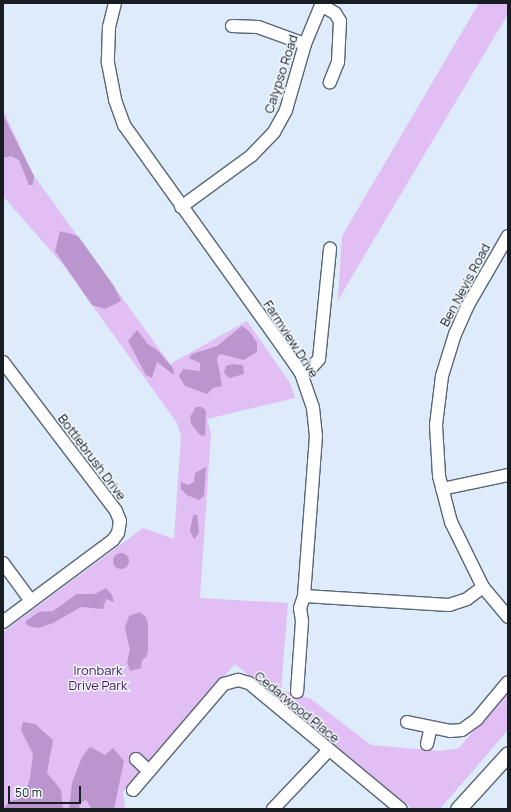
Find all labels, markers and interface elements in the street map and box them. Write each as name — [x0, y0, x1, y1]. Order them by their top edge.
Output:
street label: Calypso Road — [261, 33, 301, 115]
street label: Ben Nevis Road — [437, 241, 493, 329]
street label: Farmview Drive — [260, 297, 322, 381]
street label: Bottlebrush Drive — [55, 411, 129, 503]
park label: Ironbark Drive Park — [69, 663, 127, 694]
street label: Cedarwood Place — [251, 668, 343, 746]
scale bar — [10, 778, 83, 804]
text: 50 m — [15, 784, 42, 801]

